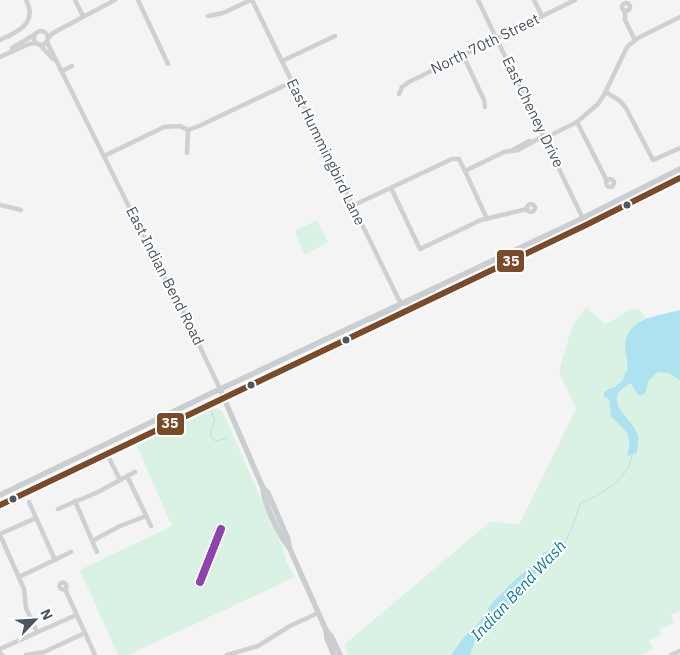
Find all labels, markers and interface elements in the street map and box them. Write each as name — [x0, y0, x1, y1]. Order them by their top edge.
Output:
street label: North 70th Street — [427, 9, 542, 78]
street label: East Cheney Drive — [498, 53, 569, 170]
street label: East Hummingbird Lane — [283, 75, 370, 228]
unlabelled marker — [622, 200, 632, 210]
street label: East Indian Bend Road — [122, 203, 209, 348]
line badge: 35 — [496, 249, 525, 273]
text: 35 — [503, 252, 519, 270]
unlabelled marker — [341, 335, 351, 345]
unlabelled marker — [246, 380, 256, 390]
line badge: 35 — [156, 412, 185, 436]
text: 35 — [162, 414, 178, 432]
unlabelled marker — [8, 494, 18, 504]
water label: Indian Bend Wash — [466, 535, 570, 645]
north arrow — [10, 595, 60, 645]
text: N — [36, 606, 57, 623]

